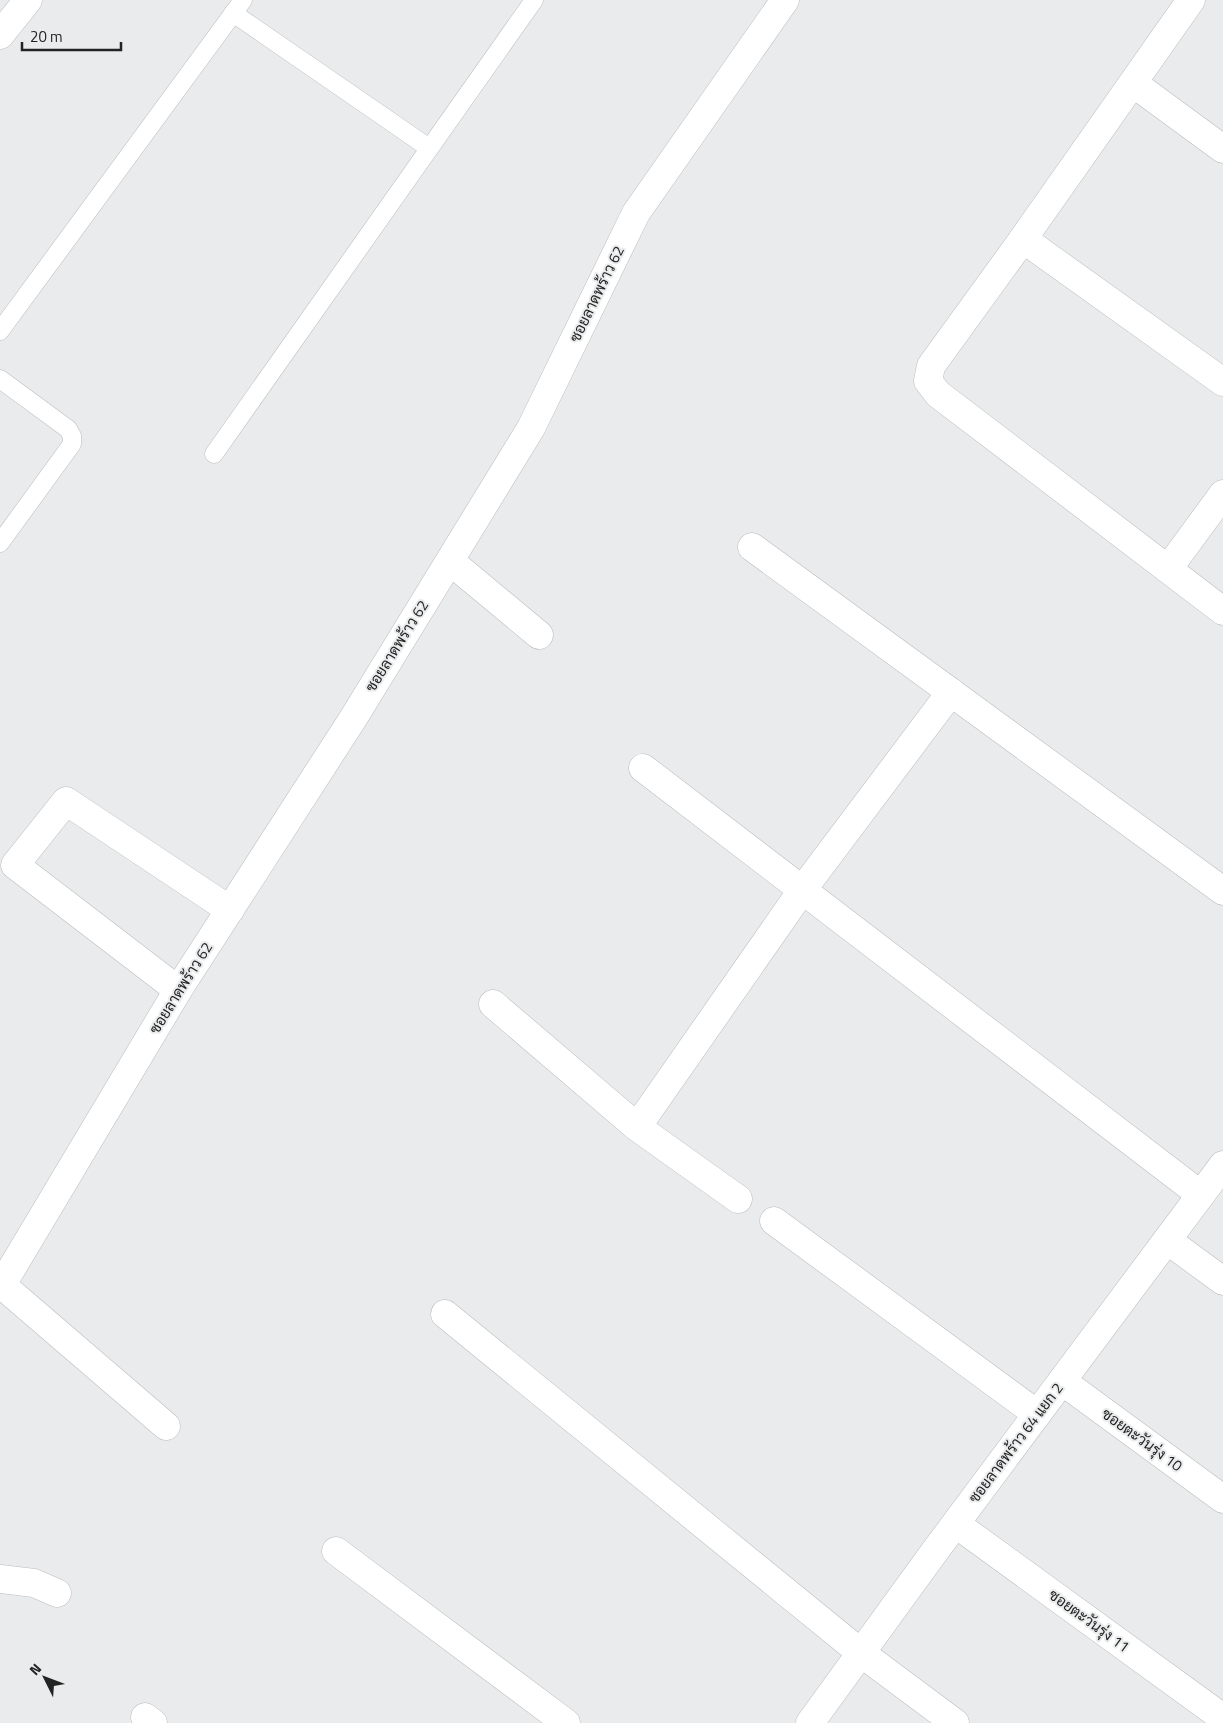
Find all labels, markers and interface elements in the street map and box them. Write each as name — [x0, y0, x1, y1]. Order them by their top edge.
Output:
scale bar — [22, 20, 121, 52]
text: 20 m — [30, 25, 63, 48]
street label: ซอยลาดพร้าว 62 — [563, 242, 630, 346]
street label: ซอยลาดพร้าว 62 — [359, 595, 434, 696]
street label: ซอยลาดพร้าว 62 — [143, 937, 218, 1038]
street label: ซอยลาดพร้าว 64 แยก 2 — [963, 1378, 1069, 1508]
street label: ซอยตะวันรุ่ง 10 — [1097, 1402, 1188, 1477]
street label: ซอยตะวันรุ่ง 11 — [1044, 1583, 1135, 1658]
north arrow — [20, 1653, 70, 1703]
text: N — [24, 1658, 46, 1680]

